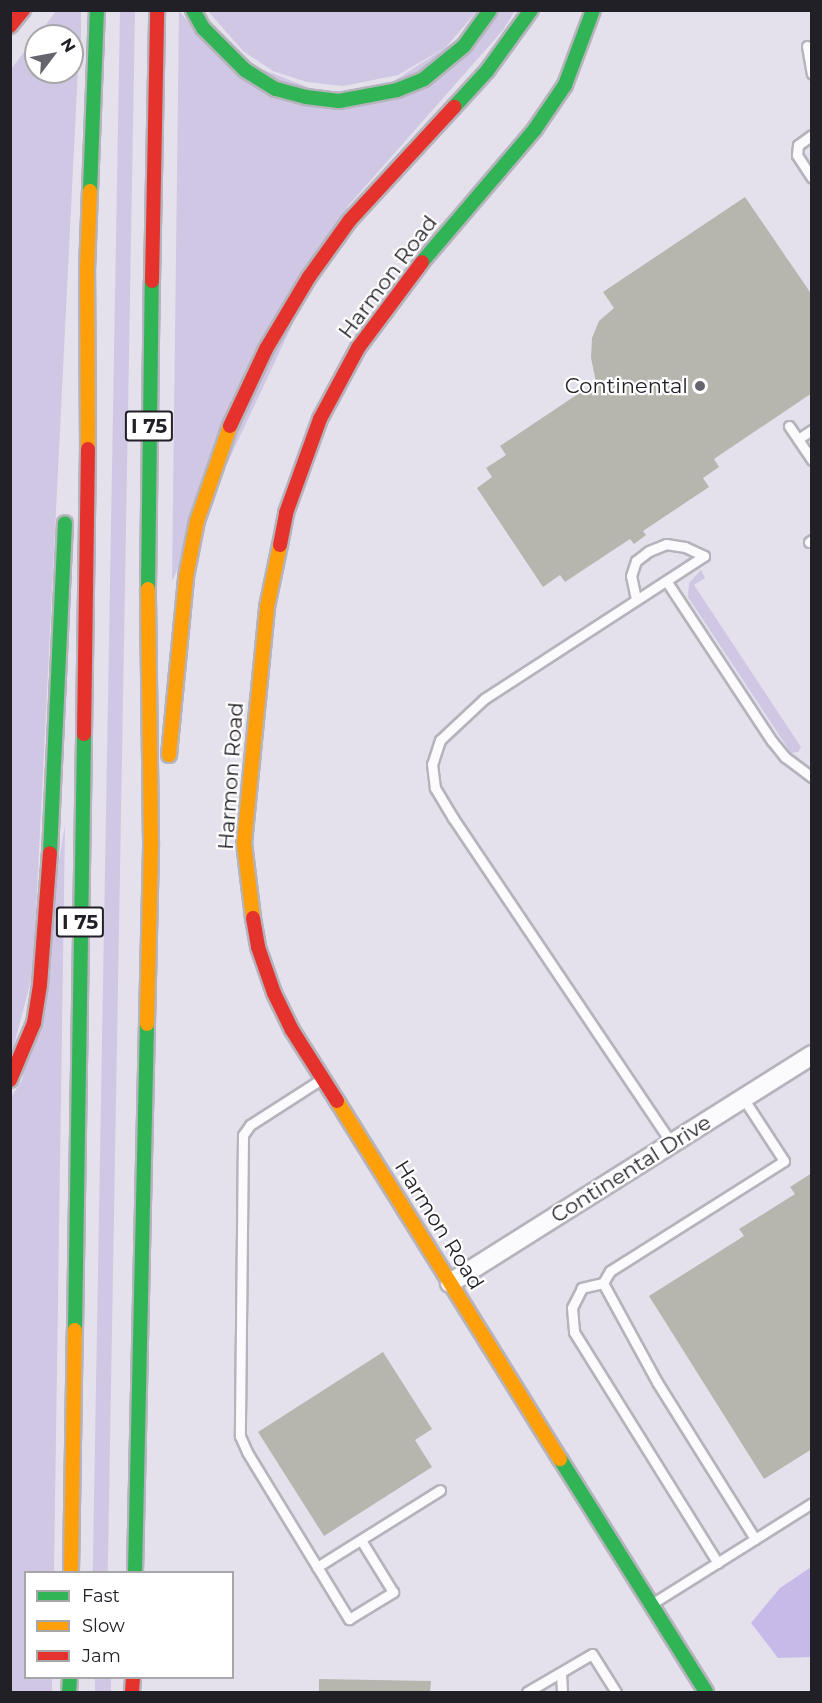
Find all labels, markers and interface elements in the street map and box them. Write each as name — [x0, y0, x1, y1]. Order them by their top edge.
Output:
north arrow — [24, 24, 84, 84]
text: N — [57, 35, 79, 56]
street label: Harmon Road — [333, 210, 443, 344]
place label: Continental — [565, 373, 688, 399]
marker: Continental — [693, 379, 707, 393]
road number: I 75 — [124, 409, 174, 443]
street label: Harmon Road — [213, 701, 249, 851]
road number: I 75 — [54, 905, 106, 939]
street label: Continental Drive — [546, 1110, 716, 1228]
street label: Harmon Road — [389, 1156, 489, 1294]
legend — [24, 1571, 234, 1679]
text: Fast — [82, 1585, 120, 1607]
text: Slow — [82, 1615, 125, 1637]
text: Jam — [82, 1645, 121, 1667]

